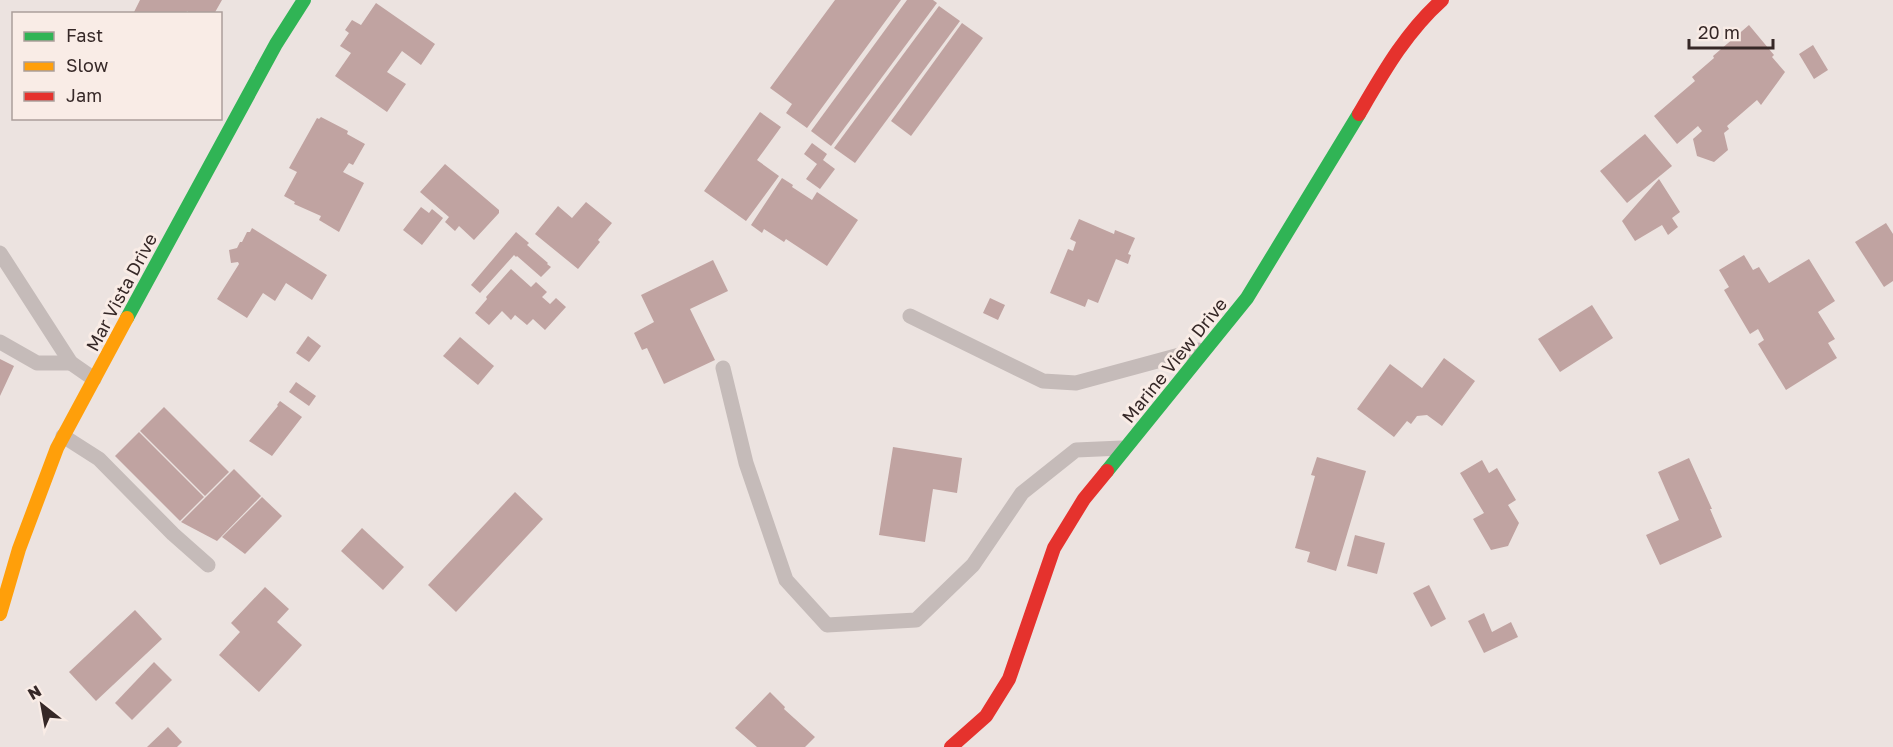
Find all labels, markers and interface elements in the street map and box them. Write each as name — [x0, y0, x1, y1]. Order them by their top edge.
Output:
legend — [12, 12, 222, 120]
scale bar — [1689, 12, 1773, 50]
text: 20 m — [1698, 21, 1740, 43]
text: Fast — [66, 24, 103, 46]
text: Slow — [66, 54, 109, 76]
text: Jam — [66, 84, 102, 106]
street label: Mar Vista Drive — [81, 229, 161, 355]
street label: Marine View Drive — [1117, 293, 1231, 427]
north arrow — [12, 675, 72, 735]
text: N — [24, 680, 45, 704]

